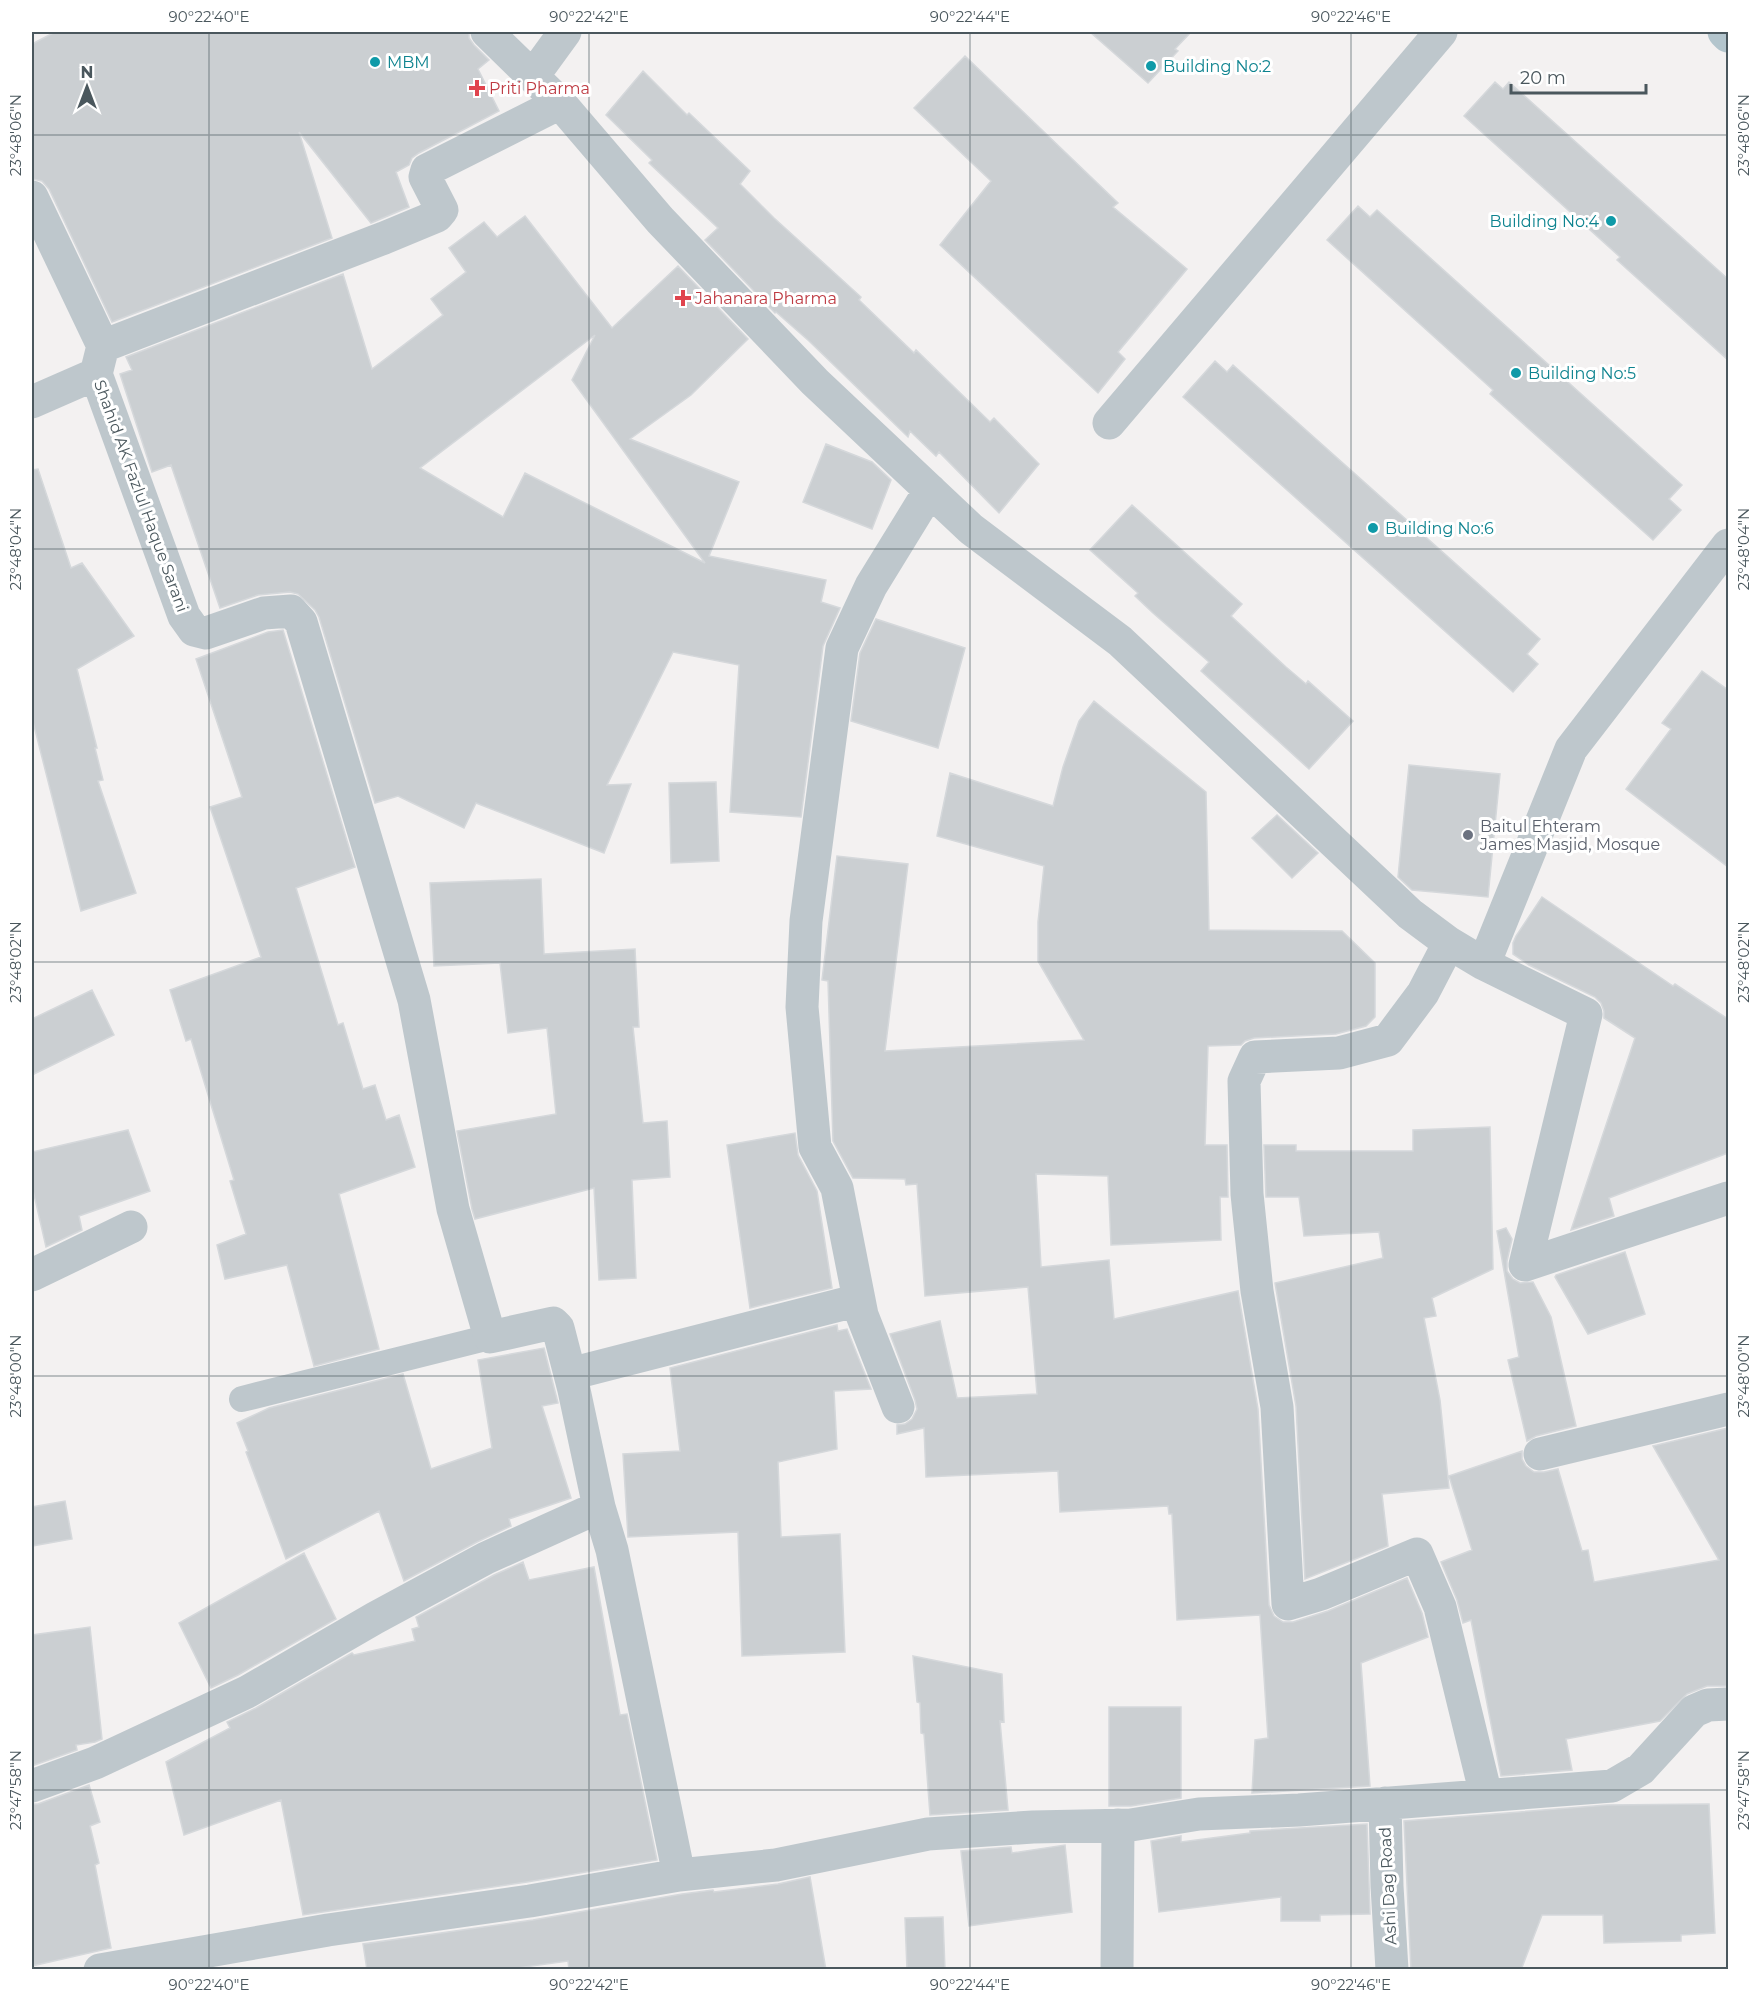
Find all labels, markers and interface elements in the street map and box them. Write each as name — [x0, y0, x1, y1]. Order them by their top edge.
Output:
text: 90°22'40"E — [169, 7, 249, 26]
text: 90°22'42"E — [549, 7, 629, 26]
text: 90°22'44"E — [930, 7, 1010, 26]
text: 90°22'46"E — [1311, 7, 1391, 26]
place label: MBM — [387, 53, 430, 72]
marker: MBM — [368, 55, 382, 69]
north arrow — [57, 57, 117, 117]
place label: Building No:2 — [1163, 57, 1271, 76]
scale bar — [1511, 57, 1646, 95]
marker: Building No:2 — [1144, 59, 1158, 73]
text: N — [81, 63, 93, 82]
text: 20 m — [1520, 67, 1566, 89]
place label: Priti Pharma — [489, 79, 590, 98]
marker: Priti Pharma — [470, 81, 484, 95]
text: 23°48'06"N — [6, 94, 25, 176]
text: 23°48'06"N — [1734, 94, 1753, 176]
place label: Building No:4 — [1489, 212, 1599, 231]
marker: Building No:4 — [1604, 214, 1618, 228]
place label: Jahanara Pharma — [694, 289, 837, 308]
marker: Jahanara Pharma — [676, 291, 690, 305]
place label: Building No:5 — [1528, 364, 1636, 383]
marker: Building No:5 — [1509, 366, 1523, 380]
street label: Shahid AK Fazlul Haque Sarani — [90, 377, 192, 615]
text: 23°48'04"N — [6, 508, 25, 590]
text: 23°48'04"N — [1734, 508, 1753, 590]
place label: Building No:6 — [1385, 519, 1494, 538]
marker: Building No:6 — [1366, 521, 1380, 535]
place label: Baitul Ehteram James Masjid, Mosque — [1479, 817, 1660, 854]
marker: Baitul Ehteram James Masjid, Mosque — [1461, 828, 1475, 842]
text: 23°48'02"N — [6, 921, 25, 1003]
text: 23°48'02"N — [1734, 921, 1753, 1003]
text: 23°48'00"N — [6, 1334, 25, 1418]
text: 23°48'00"N — [1734, 1334, 1753, 1418]
text: 23°47'58"N — [6, 1750, 25, 1830]
text: 23°47'58"N — [1734, 1750, 1753, 1830]
street label: Ashi Dag Road — [1375, 1827, 1401, 1945]
text: 90°22'40"E — [169, 1975, 249, 1994]
text: 90°22'42"E — [549, 1975, 629, 1994]
text: 90°22'44"E — [930, 1975, 1010, 1994]
text: 90°22'46"E — [1311, 1975, 1391, 1994]

